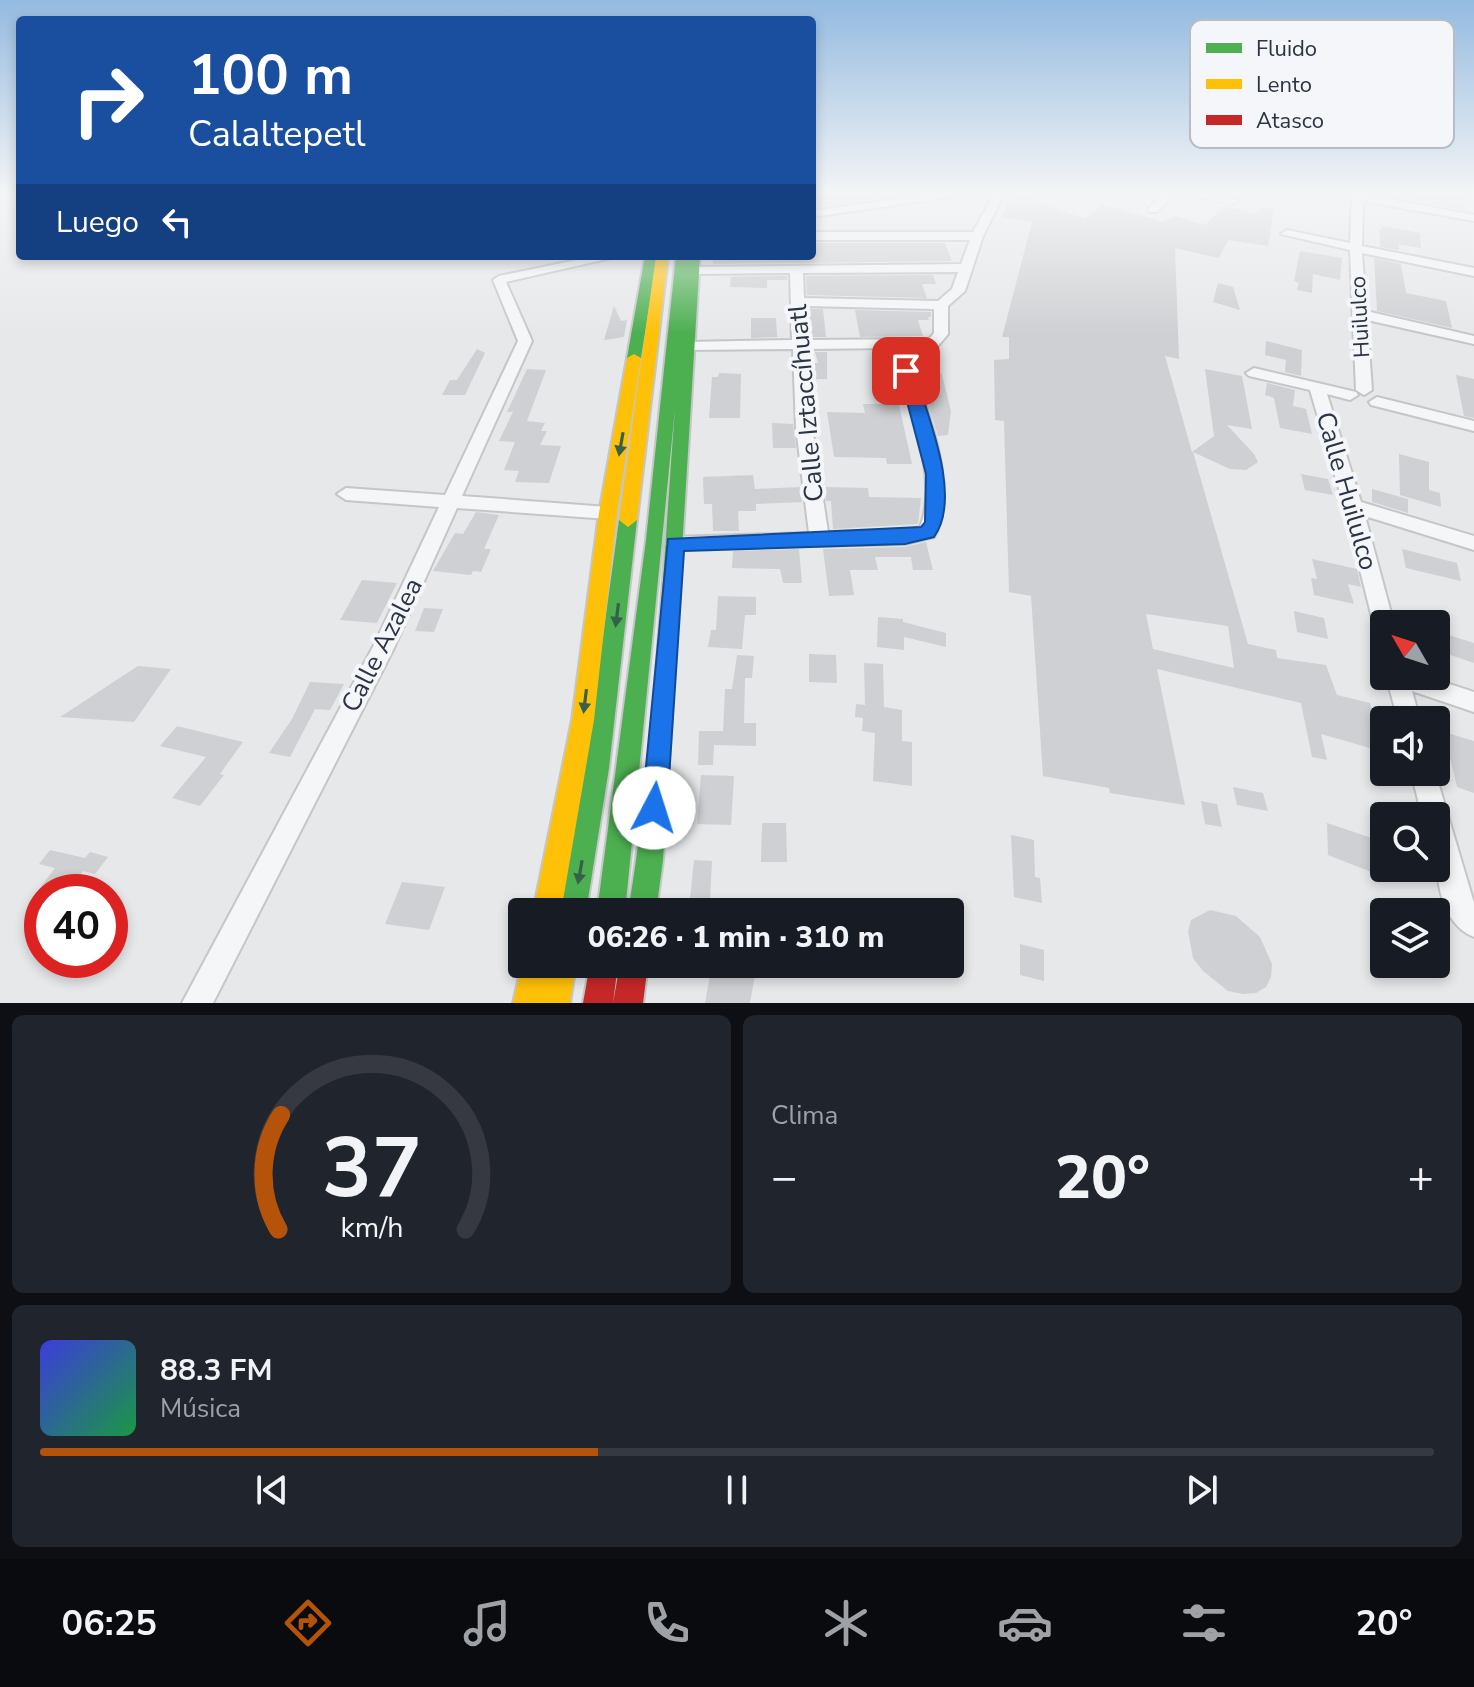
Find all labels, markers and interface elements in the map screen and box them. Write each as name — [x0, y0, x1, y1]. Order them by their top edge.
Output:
legend — [1190, 20, 1454, 148]
text: Fluido — [1256, 34, 1317, 64]
text: 100 m — [188, 37, 353, 114]
icon: right — [56, 48, 160, 152]
text: Lento — [1256, 70, 1312, 100]
text: Atasco — [1256, 106, 1324, 136]
text: Calaltepetl — [188, 110, 366, 159]
icon: left — [155, 200, 199, 244]
text: Luego — [56, 202, 139, 243]
street label: Huilulco — [1343, 275, 1377, 359]
street label: Calle Iztaccíhuatl — [780, 302, 832, 503]
pin — [872, 337, 940, 405]
icon: arrive — [884, 349, 928, 393]
street label: Calle Huilulco — [1308, 408, 1386, 574]
one-way arrow — [614, 431, 627, 456]
street label: Calle Azalea — [333, 572, 431, 718]
one-way arrow — [610, 602, 623, 627]
north arrow — [1370, 610, 1450, 690]
map controls — [1370, 610, 1450, 978]
one-way arrow — [578, 689, 591, 714]
button: sound — [1370, 706, 1450, 786]
position arrow — [612, 766, 696, 850]
button: search — [1370, 802, 1450, 882]
one-way arrow — [574, 860, 586, 885]
speed limit sign: 40 — [24, 874, 128, 978]
button: layers — [1370, 898, 1450, 978]
text: 06:26 · 1 min · 310 m — [588, 917, 884, 958]
text: Clima — [771, 1098, 838, 1133]
text: 37 — [322, 1112, 421, 1225]
text: 20° — [1055, 1137, 1150, 1219]
text: − — [771, 1148, 797, 1208]
text: + — [1408, 1148, 1434, 1208]
text: km/h — [340, 1208, 403, 1247]
text: 88.3 FM — [160, 1350, 272, 1391]
text: Música — [160, 1391, 241, 1426]
icon: previous — [250, 1468, 294, 1512]
icon: pause — [715, 1468, 759, 1512]
icon: next — [1180, 1468, 1224, 1512]
icon: directions — [280, 1595, 336, 1651]
icon: music — [459, 1595, 515, 1651]
icon: phone — [639, 1595, 695, 1651]
icon: climate — [818, 1595, 874, 1651]
icon: car — [997, 1595, 1053, 1651]
icon: filters — [1176, 1595, 1232, 1651]
text: 06:25 — [62, 1599, 157, 1648]
text: 20° — [1355, 1599, 1412, 1648]

